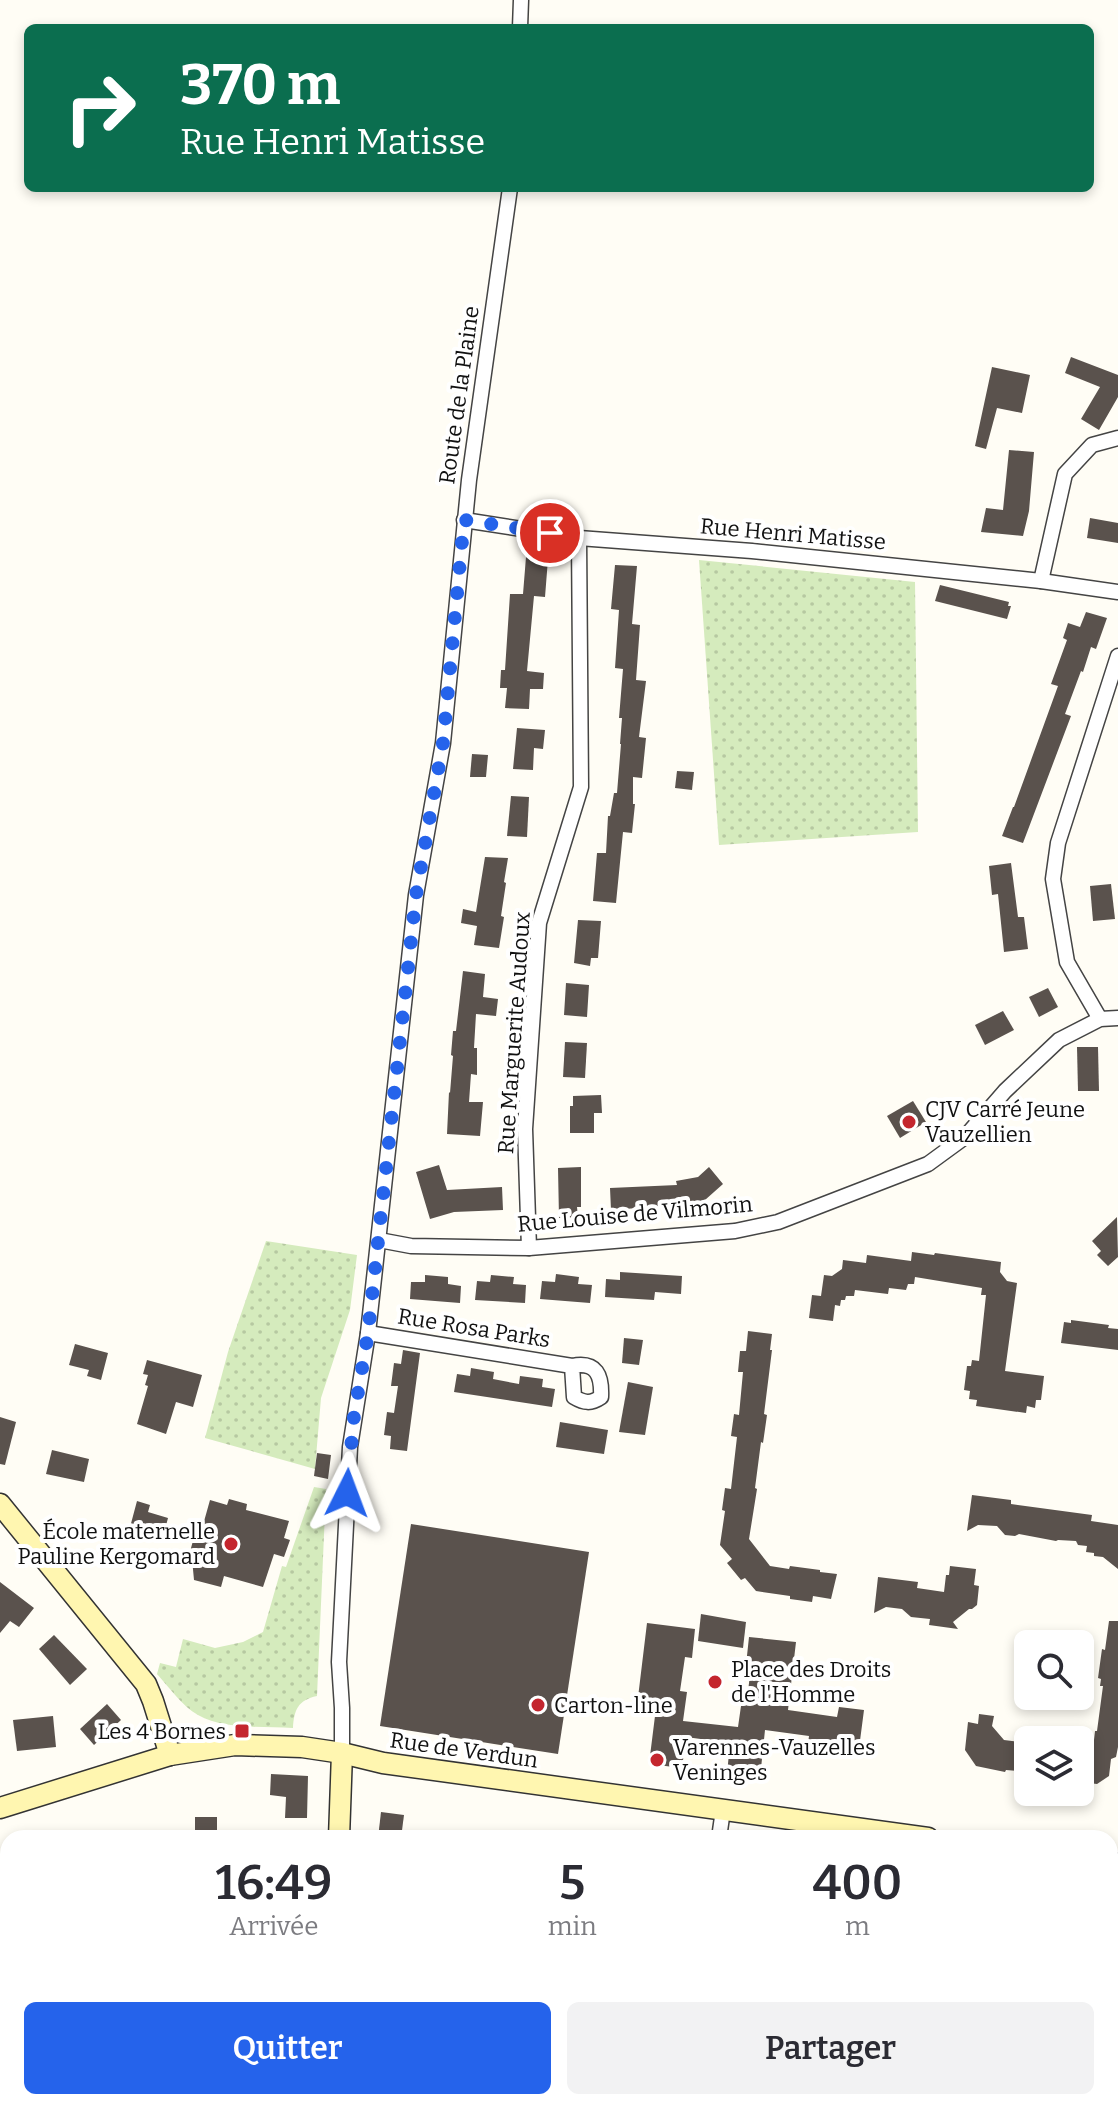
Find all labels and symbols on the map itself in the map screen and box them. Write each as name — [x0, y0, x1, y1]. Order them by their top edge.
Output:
street label: Route de la Plaine — [433, 304, 485, 486]
pin — [516, 499, 584, 567]
street label: Rue Henri Matisse — [699, 512, 887, 556]
street label: Rue Marguerite Audoux — [492, 911, 536, 1155]
place label: CJV Carré Jeune Vauzellien — [925, 1096, 1085, 1148]
marker: CJV Carré Jeune Vauzellien — [900, 1113, 918, 1131]
street label: Rue Louise de Vilmorin — [516, 1190, 754, 1238]
street label: Rue Rosa Parks — [396, 1303, 552, 1353]
position arrow — [305, 1451, 389, 1535]
place label: École maternelle Pauline Kergomard — [18, 1518, 215, 1570]
marker: École maternelle Pauline Kergomard — [222, 1535, 240, 1553]
place label: Place des Droits de l'Homme — [731, 1656, 891, 1708]
marker: Place des Droits de l'Homme — [706, 1673, 724, 1691]
place label: Carton-line — [554, 1692, 673, 1719]
marker: Carton-line — [529, 1696, 547, 1714]
place label: Les 4 Bornes — [97, 1718, 226, 1745]
marker: Les 4 Bornes — [233, 1722, 251, 1740]
street label: Rue de Verdun — [388, 1726, 540, 1774]
place label: Varennes-Vauzelles Veninges — [673, 1734, 876, 1786]
marker: Varennes-Vauzelles Veninges — [648, 1751, 666, 1769]

